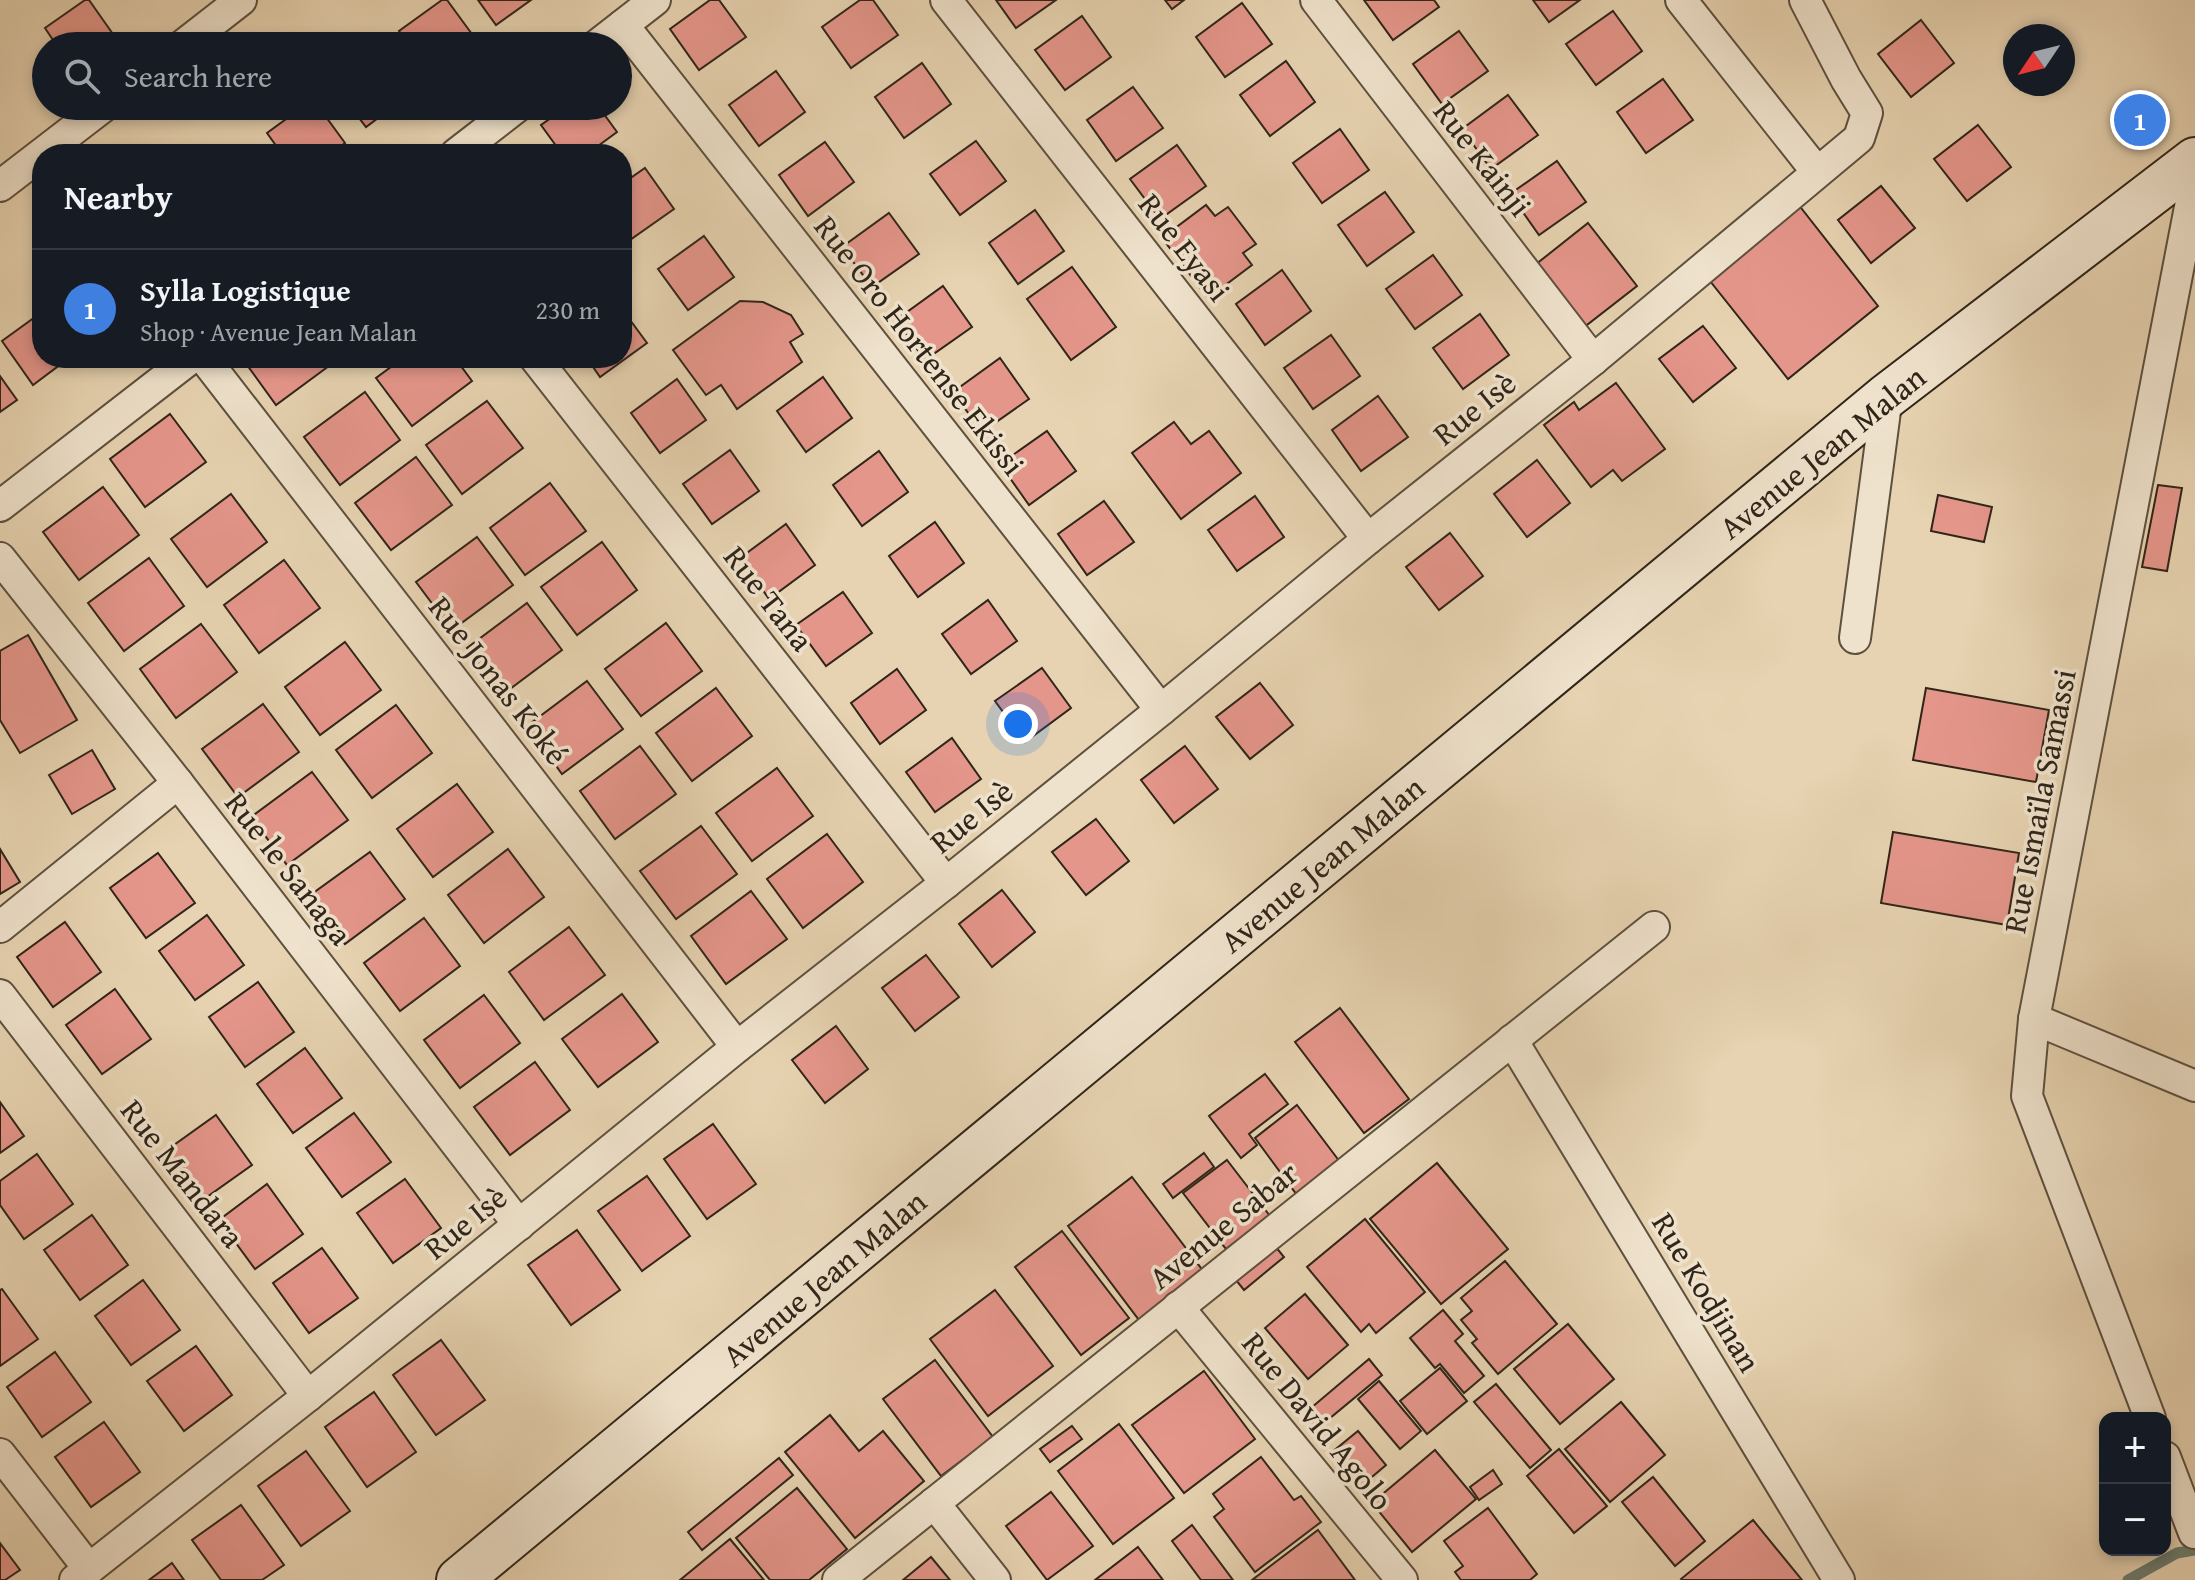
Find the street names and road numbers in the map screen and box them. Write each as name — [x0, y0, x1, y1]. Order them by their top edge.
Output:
street label: Rue Kainji — [1422, 90, 1544, 226]
street label: Rue Eyasi — [1128, 183, 1242, 311]
street label: Rue Oro Hortense Ekissi — [803, 205, 1037, 485]
street label: Avenue Jean Malan — [1708, 354, 1936, 550]
street label: Rue Isè — [1422, 360, 1526, 456]
street label: Rue Tana — [713, 535, 825, 661]
street label: Rue Jonas Koké — [418, 585, 580, 775]
street label: Rue Ismaïla Samassi — [1990, 665, 2088, 937]
street label: Avenue Jean Malan — [1210, 764, 1434, 964]
street label: Rue Isè — [919, 768, 1023, 864]
street label: Rue le Sanaga — [214, 781, 364, 955]
street label: Rue Mandara — [110, 1089, 256, 1257]
street label: Avenue Sabar — [1138, 1150, 1308, 1300]
street label: Rue Isè — [413, 1174, 517, 1270]
street label: Avenue Jean Malan — [712, 1178, 936, 1378]
street label: Rue Kodjinan — [1641, 1203, 1773, 1381]
street label: Rue David Agolo — [1231, 1322, 1405, 1520]

